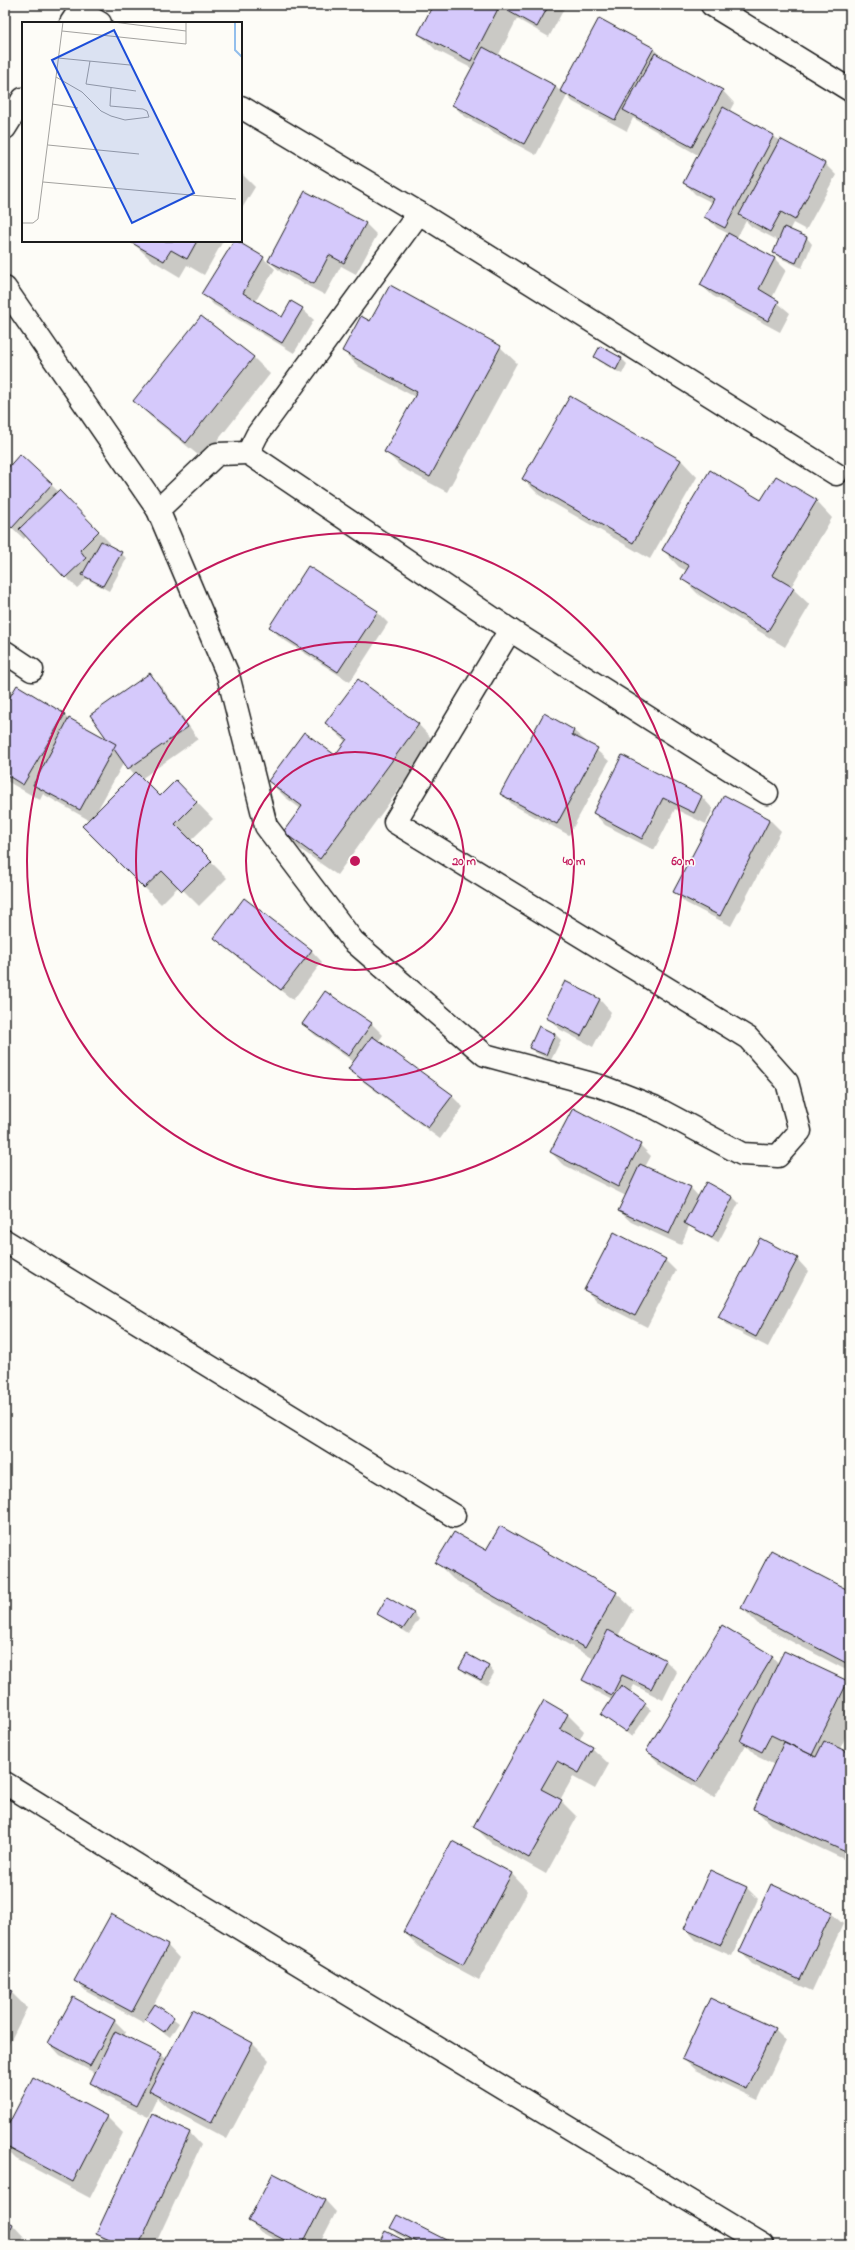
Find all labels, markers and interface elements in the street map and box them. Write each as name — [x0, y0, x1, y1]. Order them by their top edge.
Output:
inset map — [22, 22, 242, 242]
text: 20 m — [451, 853, 476, 871]
text: 40 m — [562, 853, 586, 871]
text: 60 m — [671, 853, 695, 871]
centre of rings — [348, 854, 362, 868]

